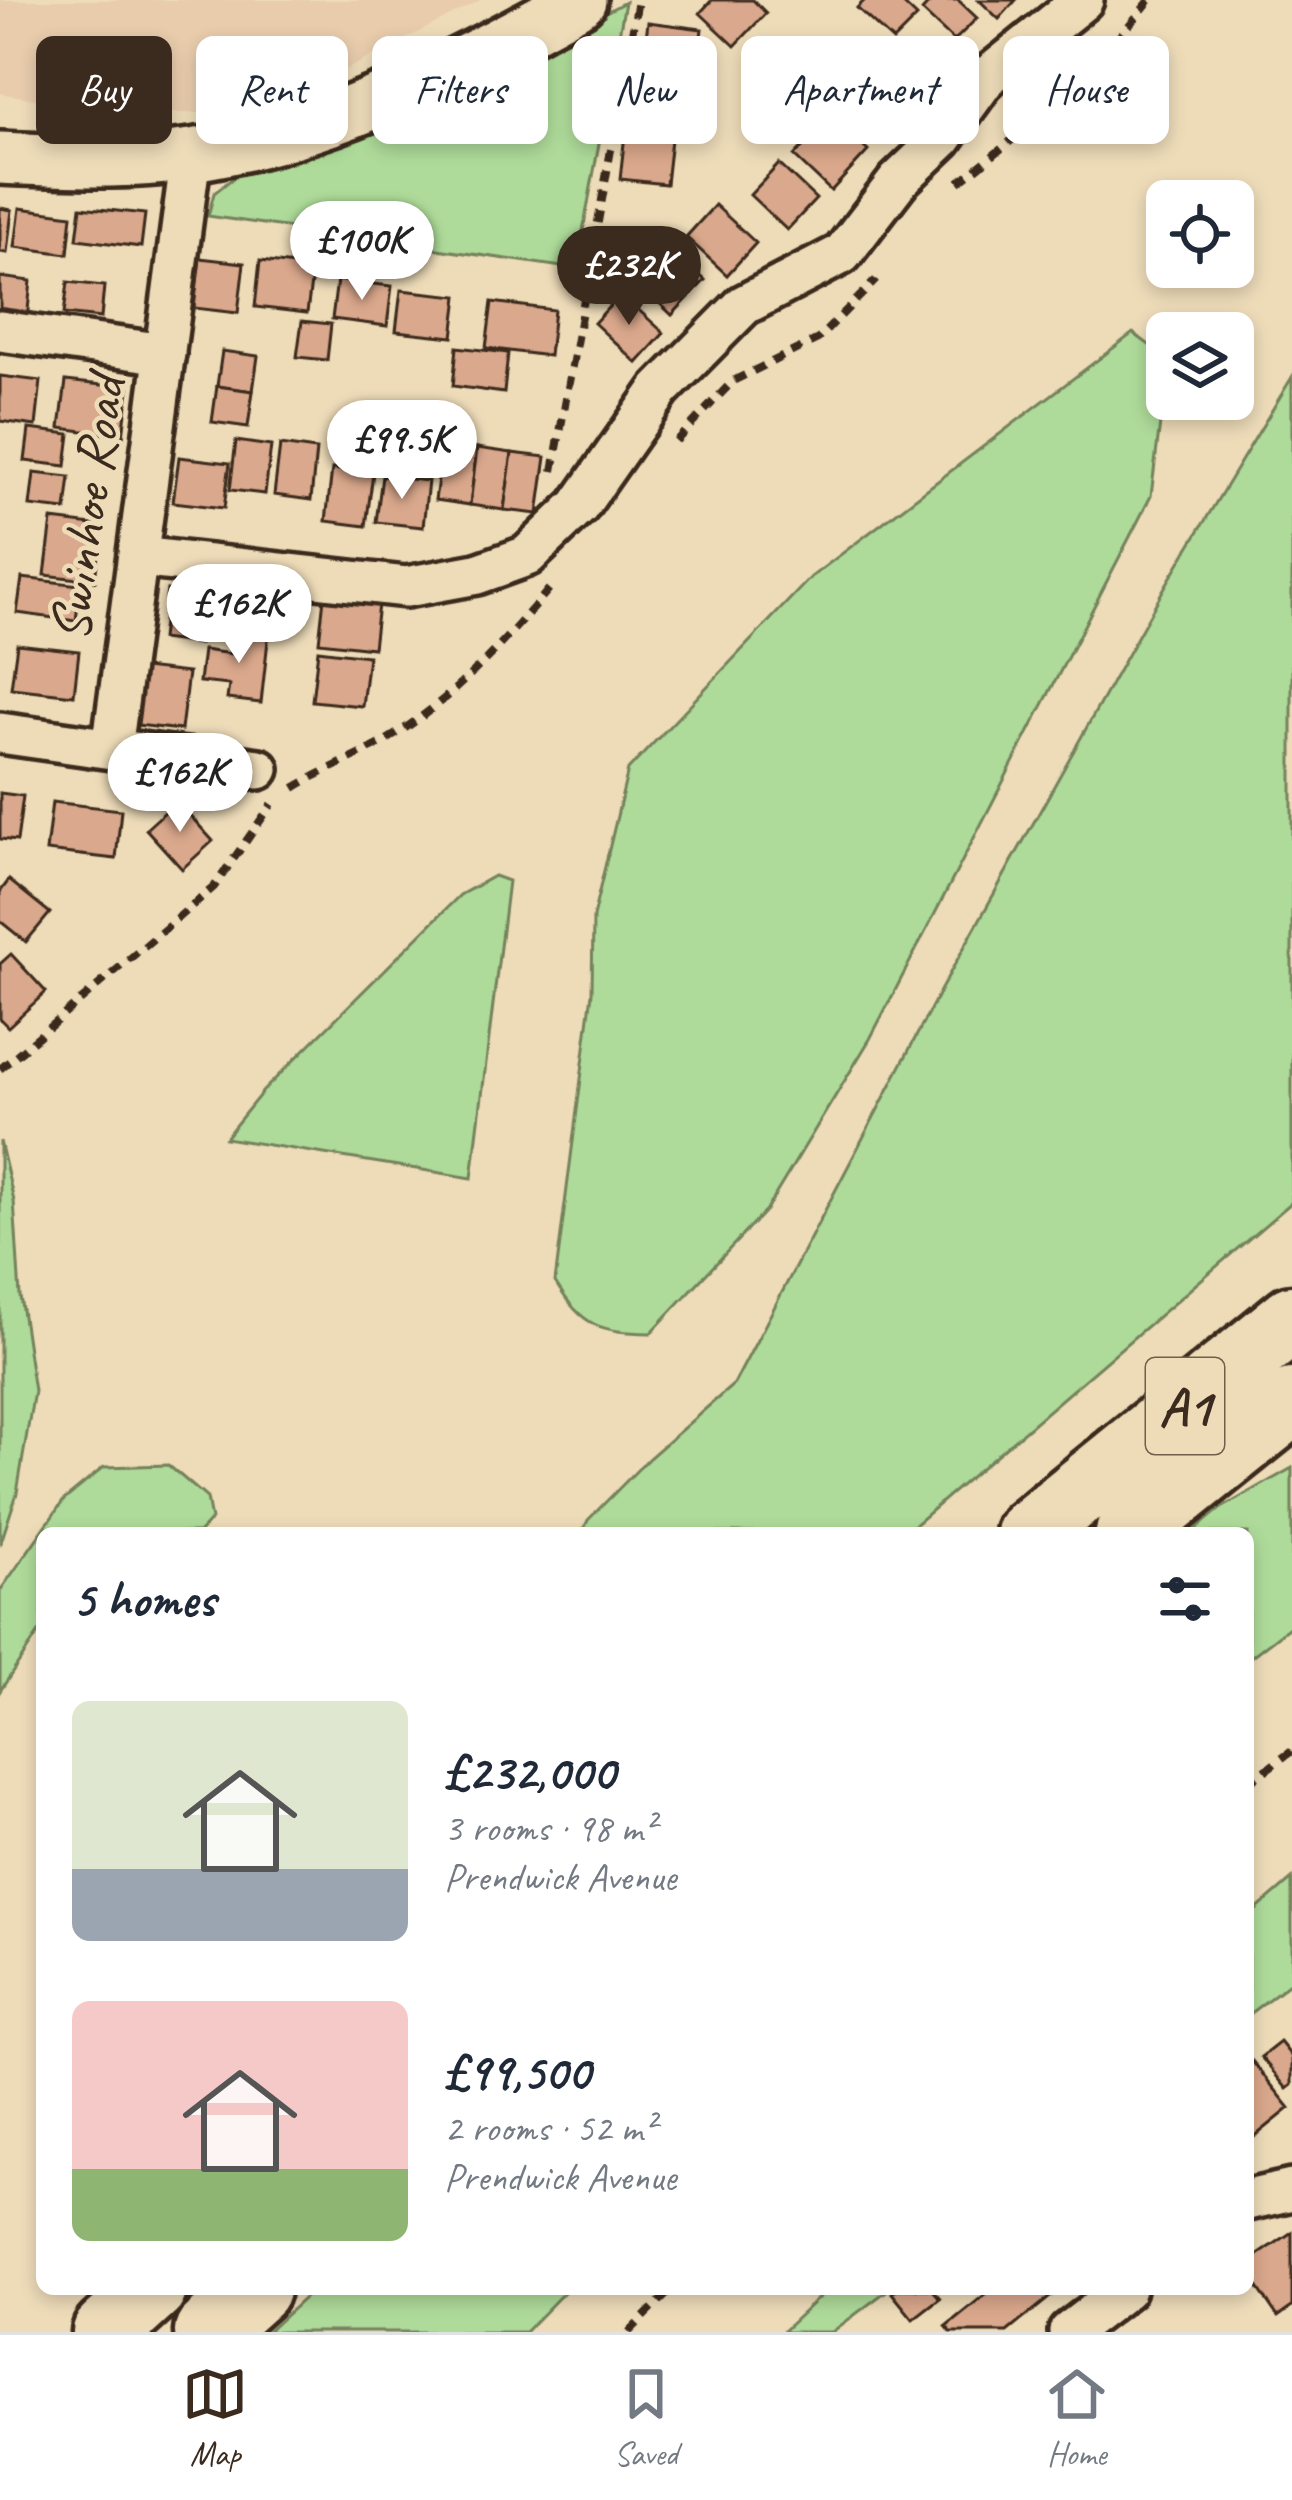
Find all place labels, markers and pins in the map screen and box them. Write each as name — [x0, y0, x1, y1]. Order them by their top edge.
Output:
pin: £100K — [278, 201, 446, 303]
pin: £232K — [545, 226, 713, 328]
pin: £99.5K — [304, 400, 500, 502]
pin: £162K — [155, 564, 323, 666]
pin: £162K — [96, 733, 264, 835]

